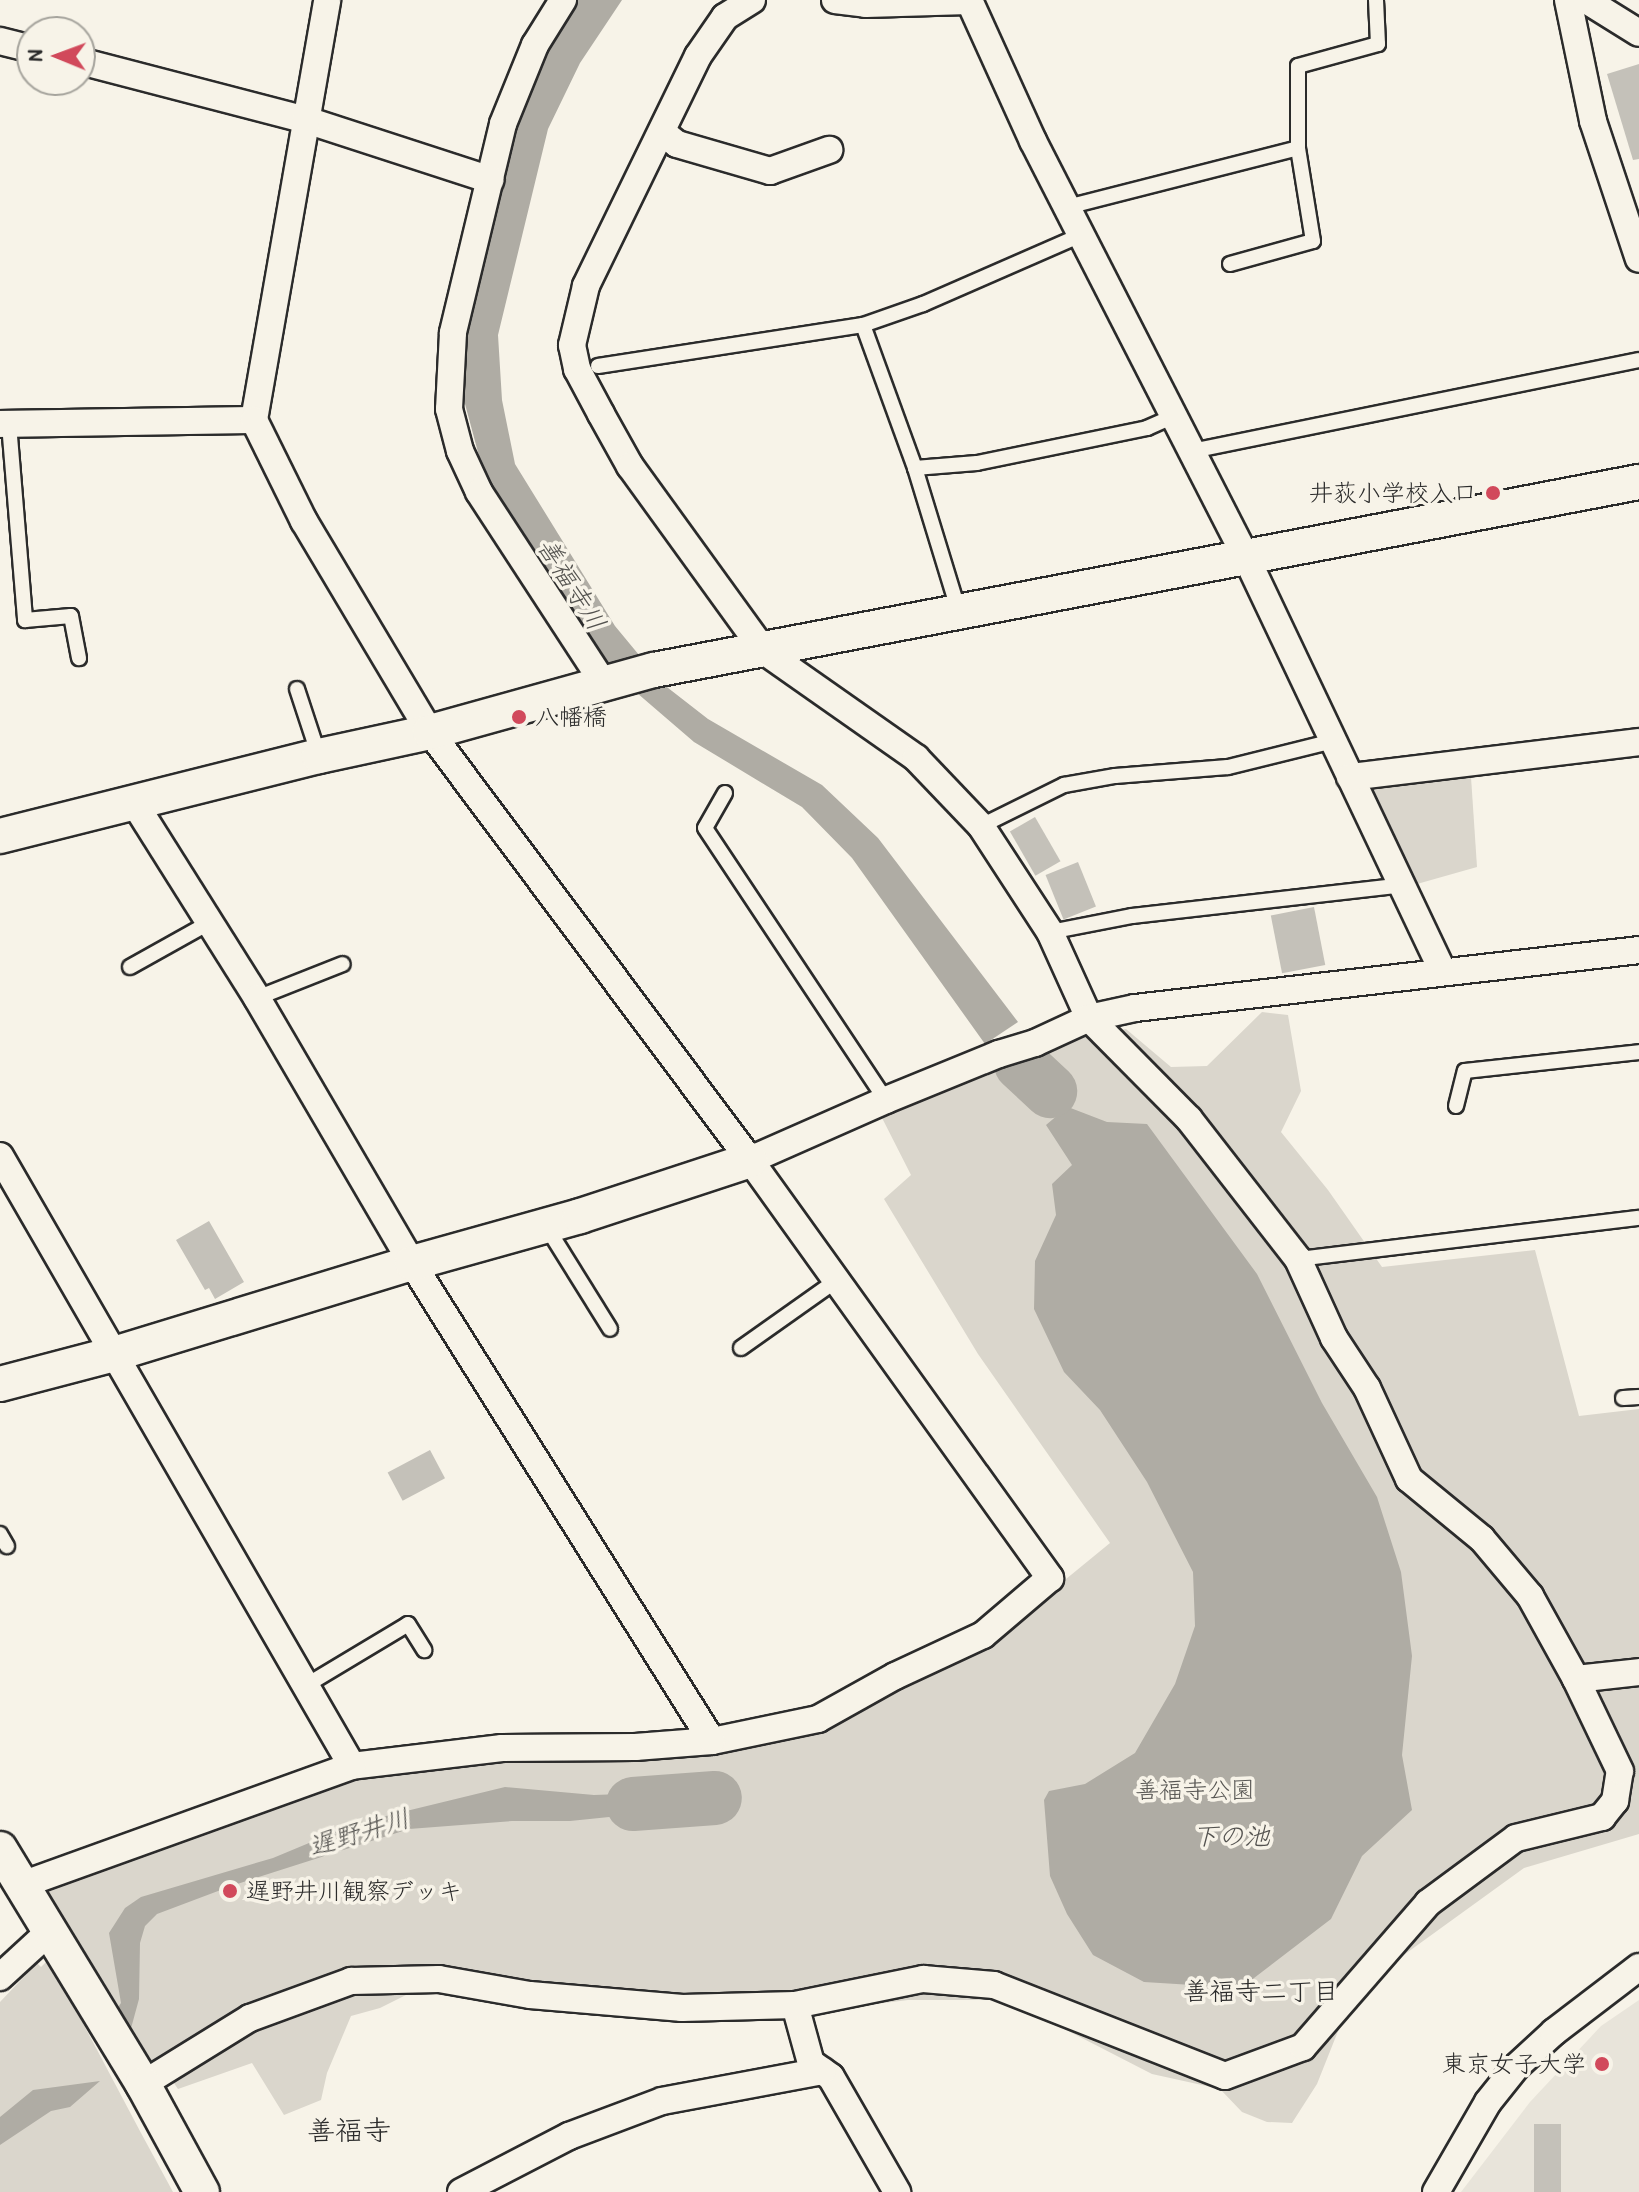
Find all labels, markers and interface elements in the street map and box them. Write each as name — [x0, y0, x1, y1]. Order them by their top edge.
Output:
north arrow — [16, 16, 96, 96]
text: N — [19, 49, 49, 62]
place label: 井荻小学校入口 — [1309, 479, 1477, 507]
marker: 井荻小学校入口 — [1484, 484, 1502, 502]
water label: 善福寺川 — [531, 532, 613, 636]
place label: 八幡橋 — [535, 703, 607, 731]
marker: 八幡橋 — [510, 708, 528, 726]
park label: 善福寺公園 — [1135, 1776, 1255, 1804]
water label: 遅野井川 — [305, 1802, 413, 1862]
water label: 下の池 — [1192, 1820, 1270, 1852]
place label: 遅野井川観察デッキ — [246, 1877, 462, 1905]
marker: 遅野井川観察デッキ — [221, 1882, 239, 1900]
district label: 善福寺二丁目 — [1183, 1975, 1339, 2007]
place label: 東京女子大学 — [1442, 2050, 1586, 2078]
marker: 東京女子大学 — [1593, 2055, 1611, 2073]
district label: 善福寺 — [307, 2113, 391, 2147]

